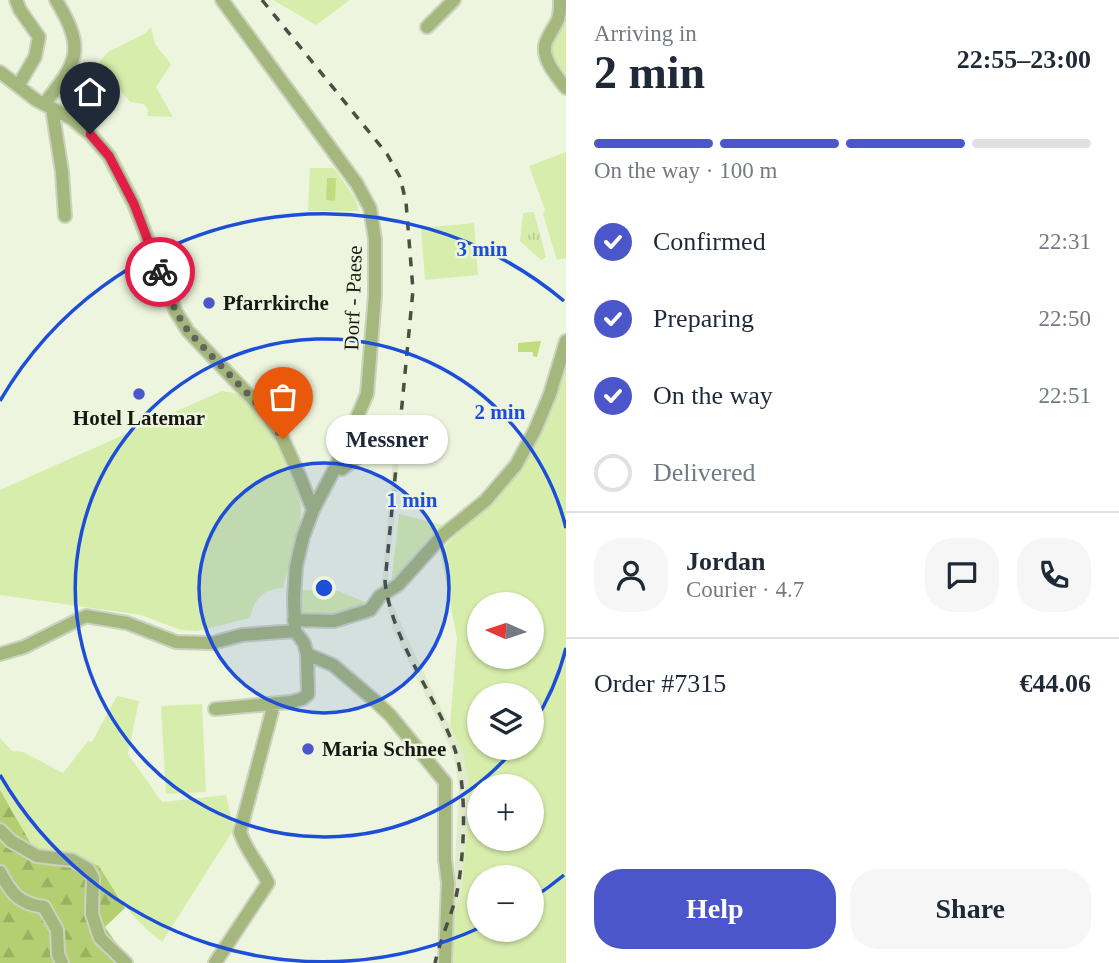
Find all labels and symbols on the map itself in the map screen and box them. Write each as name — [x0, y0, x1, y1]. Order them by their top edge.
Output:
pin — [60, 62, 120, 134]
courier — [125, 237, 195, 307]
text: 3 min — [457, 237, 508, 261]
street label: Dorf - Paese — [339, 245, 367, 351]
place label: Pfarrkirche — [223, 291, 329, 315]
marker: Pfarrkirche — [201, 295, 217, 311]
pin — [253, 367, 313, 439]
marker: Hotel Latemar — [131, 386, 147, 402]
text: 2 min — [475, 400, 526, 424]
place label: Hotel Latemar — [73, 406, 205, 430]
callout: Messner — [325, 414, 448, 464]
text: 1 min — [387, 488, 438, 512]
centre of rings — [312, 576, 336, 600]
north arrow — [467, 592, 544, 668]
place label: Maria Schnee — [322, 737, 446, 761]
marker: Maria Schnee — [300, 741, 316, 757]

